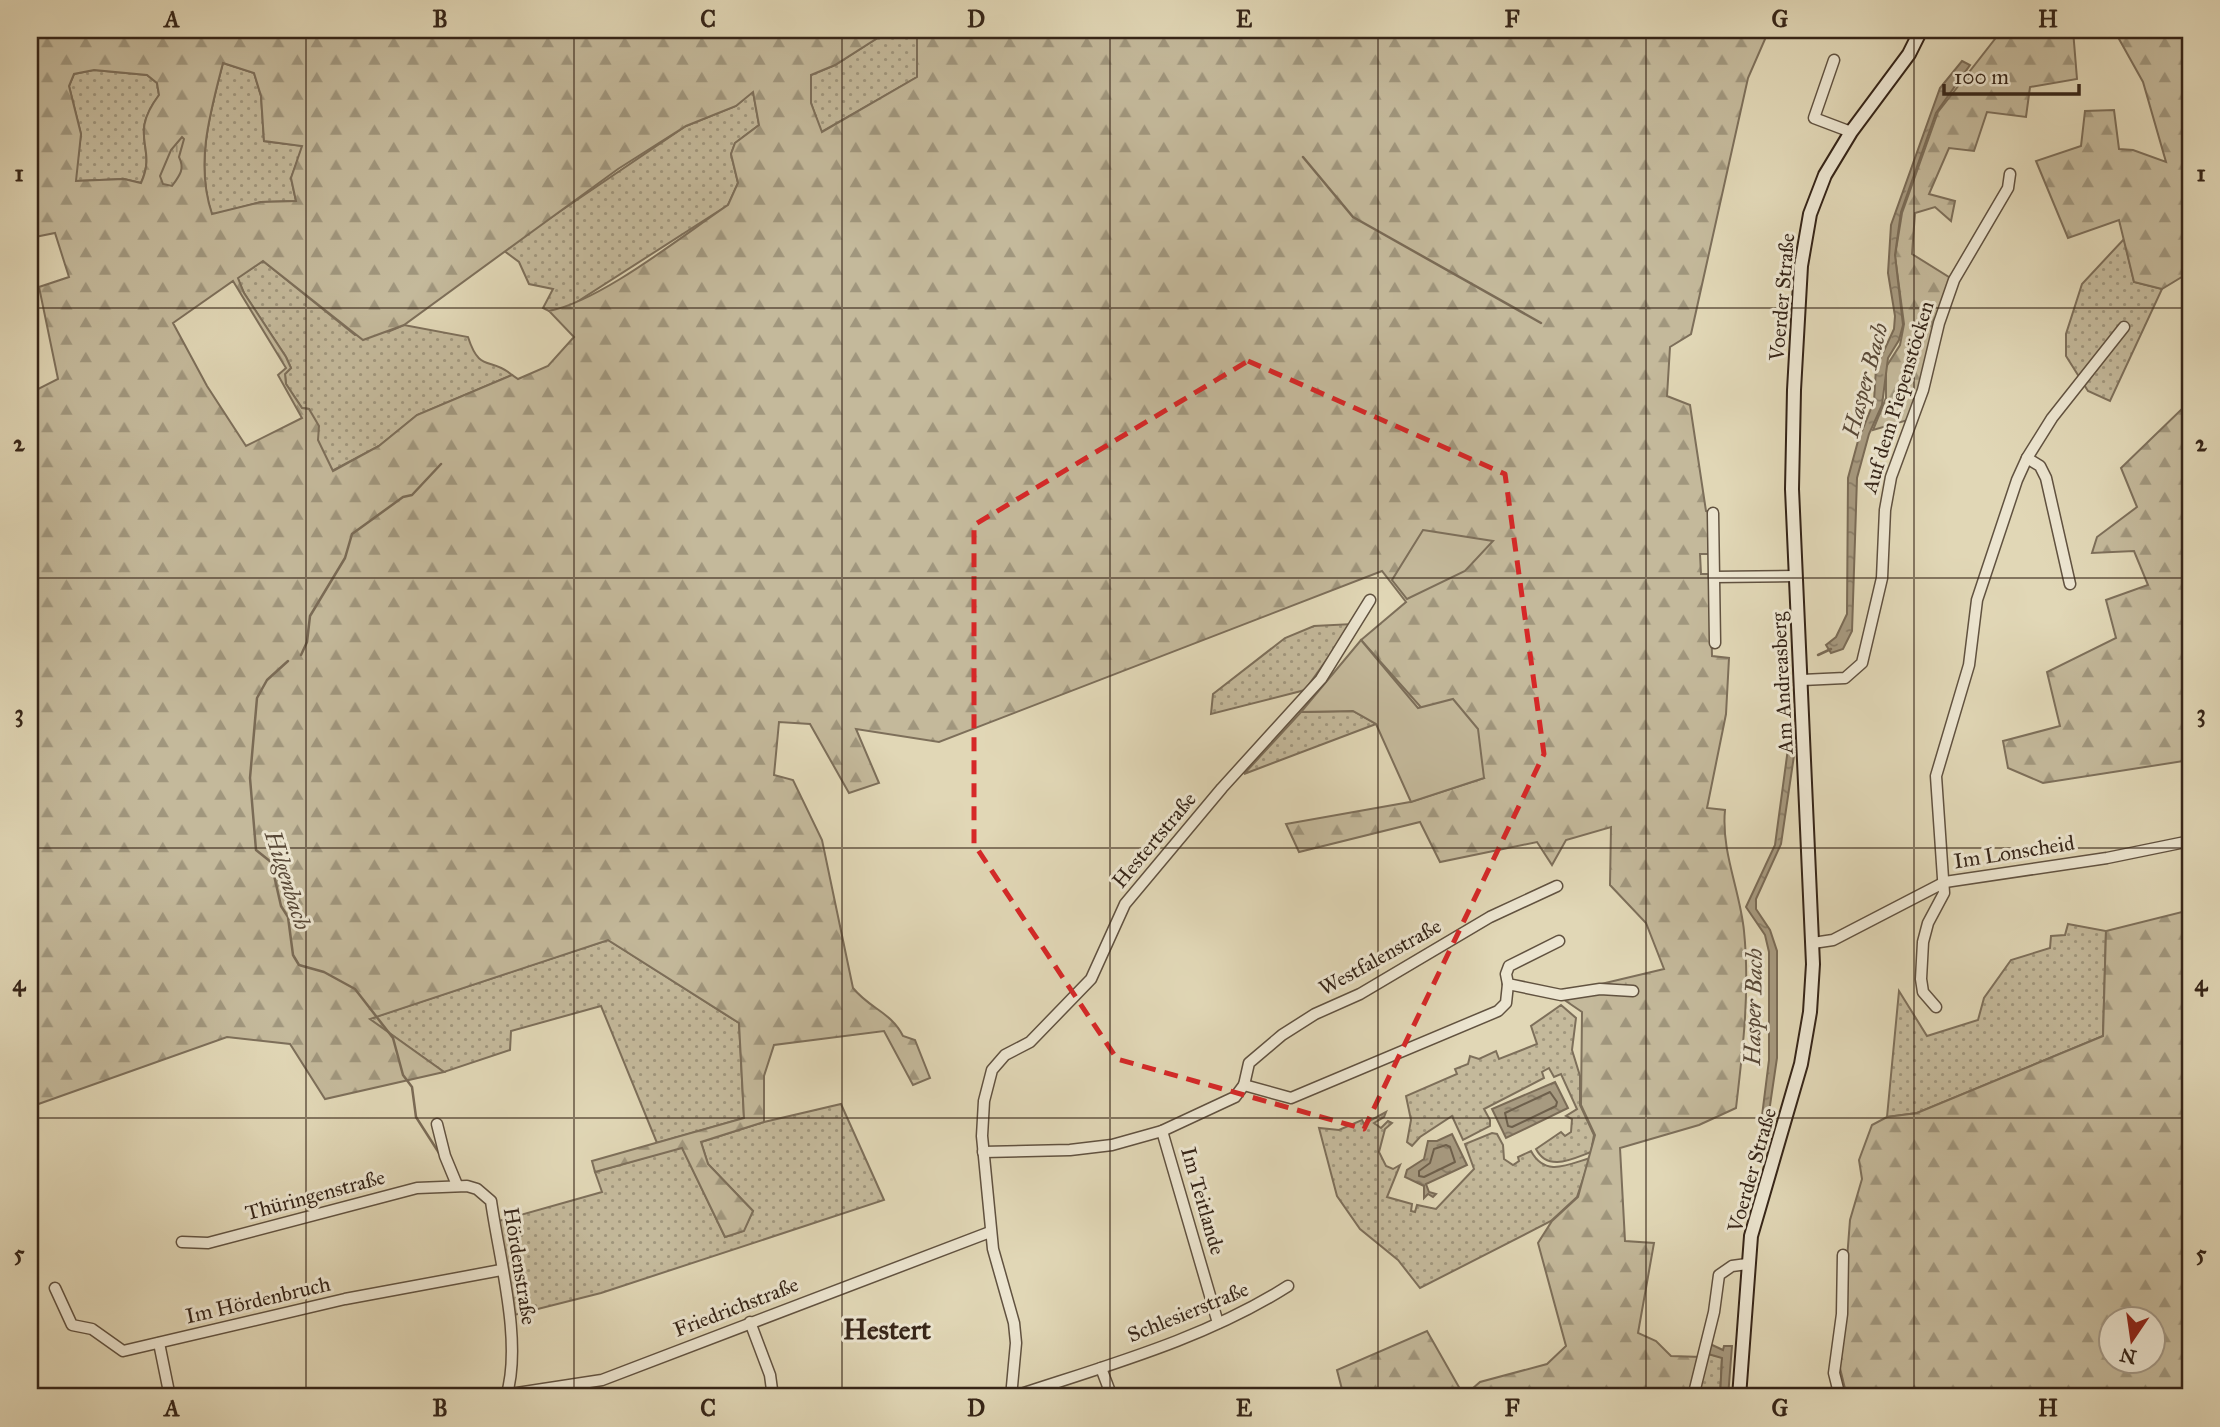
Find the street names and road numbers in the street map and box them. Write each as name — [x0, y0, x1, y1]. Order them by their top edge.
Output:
street label: Voerder Straße — [1763, 232, 1801, 363]
street label: Auf dem Piepenstöcken — [1856, 298, 1940, 497]
street label: Am Andreasberg — [1765, 611, 1799, 756]
street label: Hestertstraße — [1106, 787, 1202, 893]
street label: Im Lonscheid — [1952, 830, 2077, 874]
street label: Westfalenstraße — [1314, 913, 1446, 1001]
street label: Voerder Straße — [1722, 1105, 1782, 1236]
street label: Im Teitlande — [1175, 1144, 1231, 1258]
street label: Thüringenstraße — [242, 1164, 388, 1226]
street label: Hördenstraße — [498, 1205, 542, 1327]
street label: Im Hördenbruch — [183, 1271, 333, 1329]
street label: Friedrichstraße — [670, 1271, 802, 1343]
street label: Schlesierstraße — [1124, 1276, 1253, 1348]

